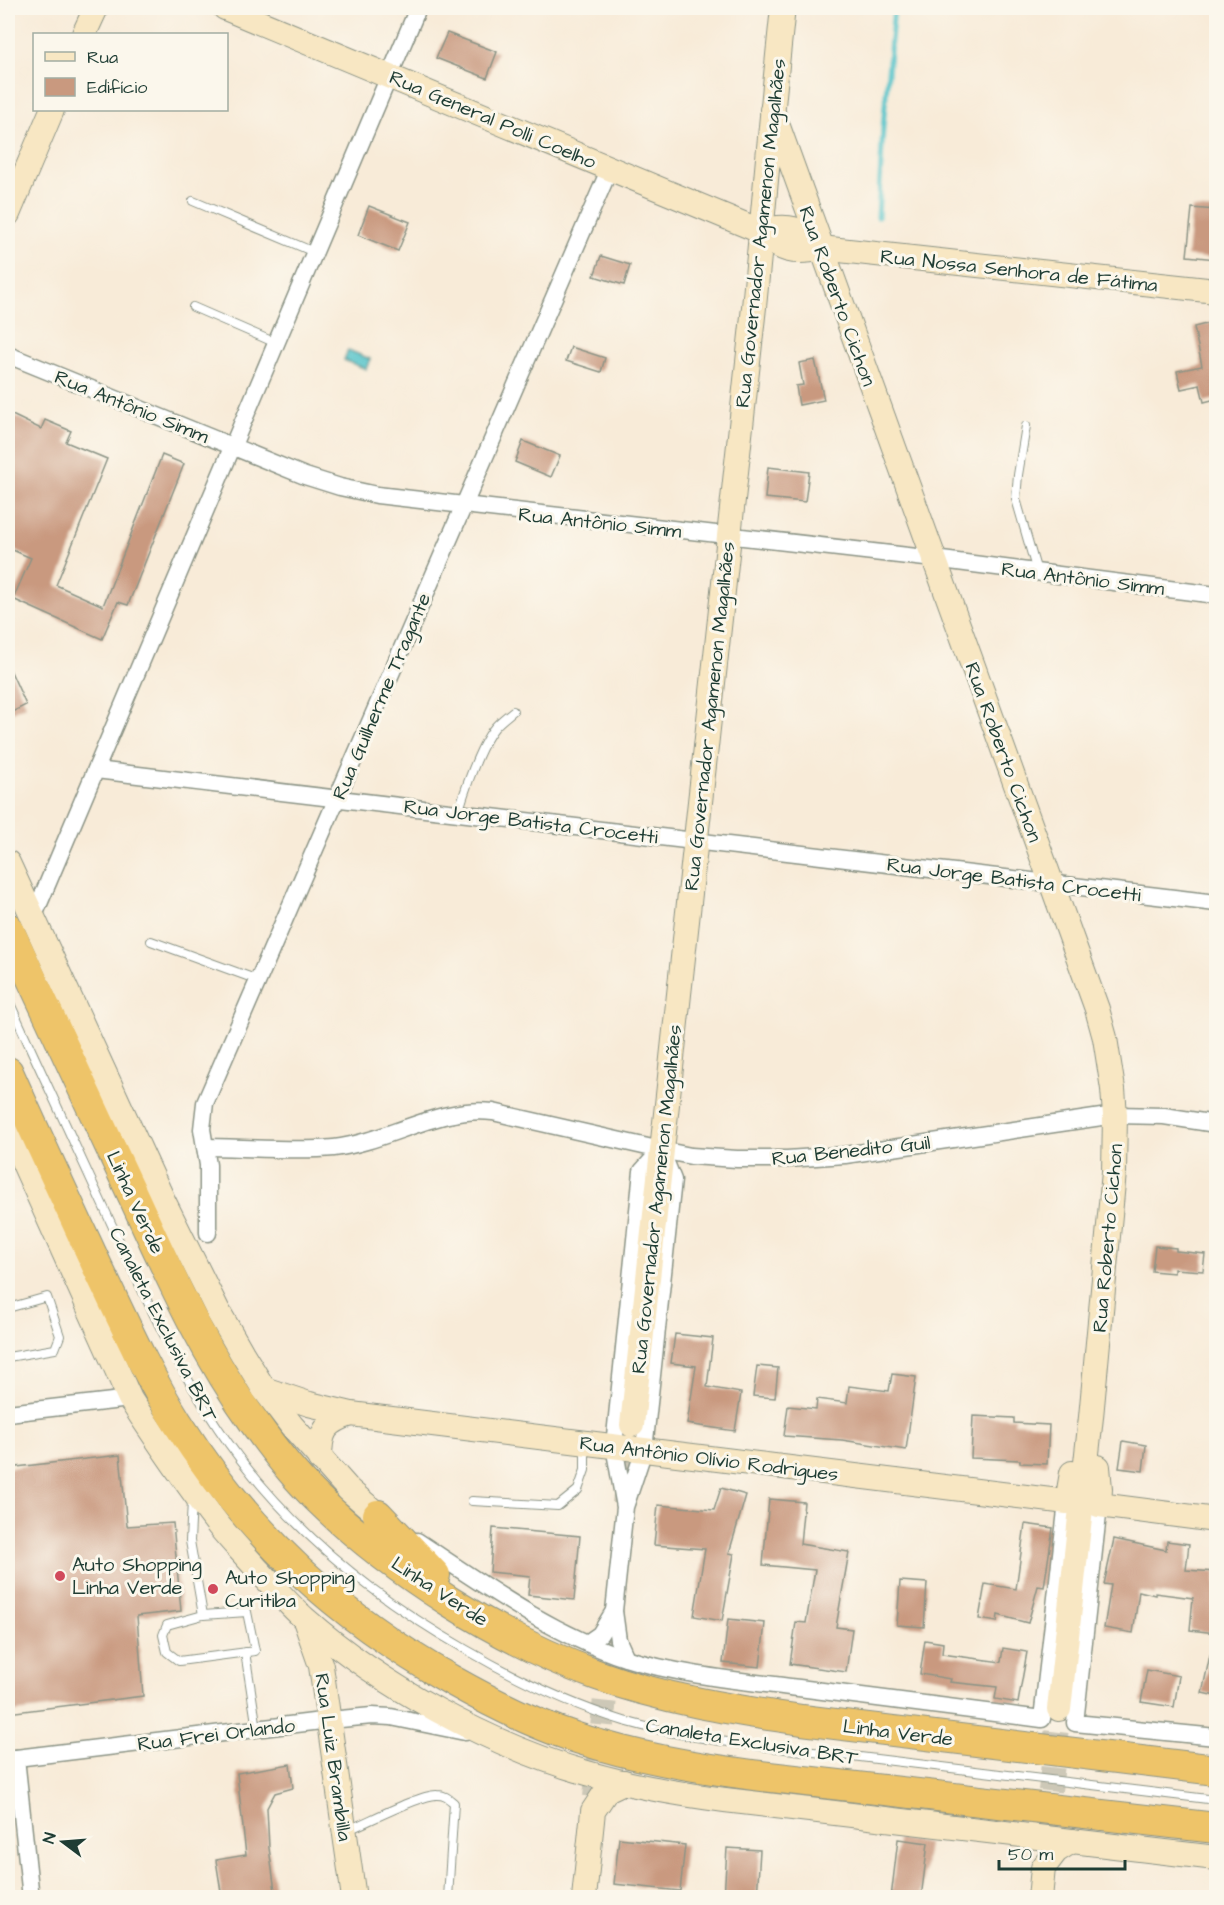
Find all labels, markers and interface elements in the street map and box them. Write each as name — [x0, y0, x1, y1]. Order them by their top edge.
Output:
legend — [33, 33, 228, 111]
text: Rua — [87, 45, 118, 70]
street label: Rua Governador Agamenon Magalhães — [729, 57, 794, 409]
street label: Rua General Polli Coelho — [385, 64, 600, 176]
text: Edifício — [87, 75, 147, 100]
street label: Rua Roberto Cichon — [791, 203, 883, 390]
street label: Rua Nossa Senhora de Fátima — [879, 243, 1159, 299]
street label: Rua Antônio Simm — [50, 363, 213, 451]
street label: Rua Antônio Simm — [517, 500, 683, 546]
street label: Rua Governador Agamenon Magalhães — [678, 540, 743, 892]
street label: Rua Antônio Simm — [1000, 555, 1166, 603]
street label: Rua Guilherme Tragante — [326, 589, 439, 804]
street label: Rua Roberto Cichon — [957, 659, 1049, 846]
street label: Rua Jorge Batista Crocetti — [402, 793, 659, 852]
street label: Rua Jorge Batista Crocetti — [885, 851, 1142, 910]
street label: Rua Governador Agamenon Magalhães — [625, 1023, 690, 1375]
street label: Rua Benedito Guil — [770, 1129, 932, 1173]
street label: Rua Roberto Cichon — [1086, 1142, 1130, 1334]
street label: Linha Verde — [99, 1146, 171, 1259]
street label: Canaleta Exclusiva BRT — [102, 1223, 225, 1427]
street label: Rua Antônio Olívio Rodrigues — [578, 1429, 840, 1490]
street label: Linha Verde — [386, 1550, 494, 1634]
place label: Auto Shopping Linha Verde — [72, 1551, 202, 1602]
place label: Auto Shopping Curitiba — [225, 1564, 355, 1615]
marker: Auto Shopping Linha Verde — [53, 1569, 67, 1583]
marker: Auto Shopping Curitiba — [206, 1582, 220, 1596]
street label: Rua Luiz Brambilla — [307, 1671, 359, 1843]
street label: Rua Frei Orlando — [136, 1711, 297, 1759]
street label: Canaleta Exclusiva BRT — [644, 1711, 860, 1773]
street label: Linha Verde — [841, 1712, 955, 1754]
north arrow — [33, 1812, 93, 1872]
text: N — [38, 1830, 61, 1846]
scale bar — [999, 1833, 1125, 1871]
text: 50 m — [1008, 1842, 1053, 1867]

